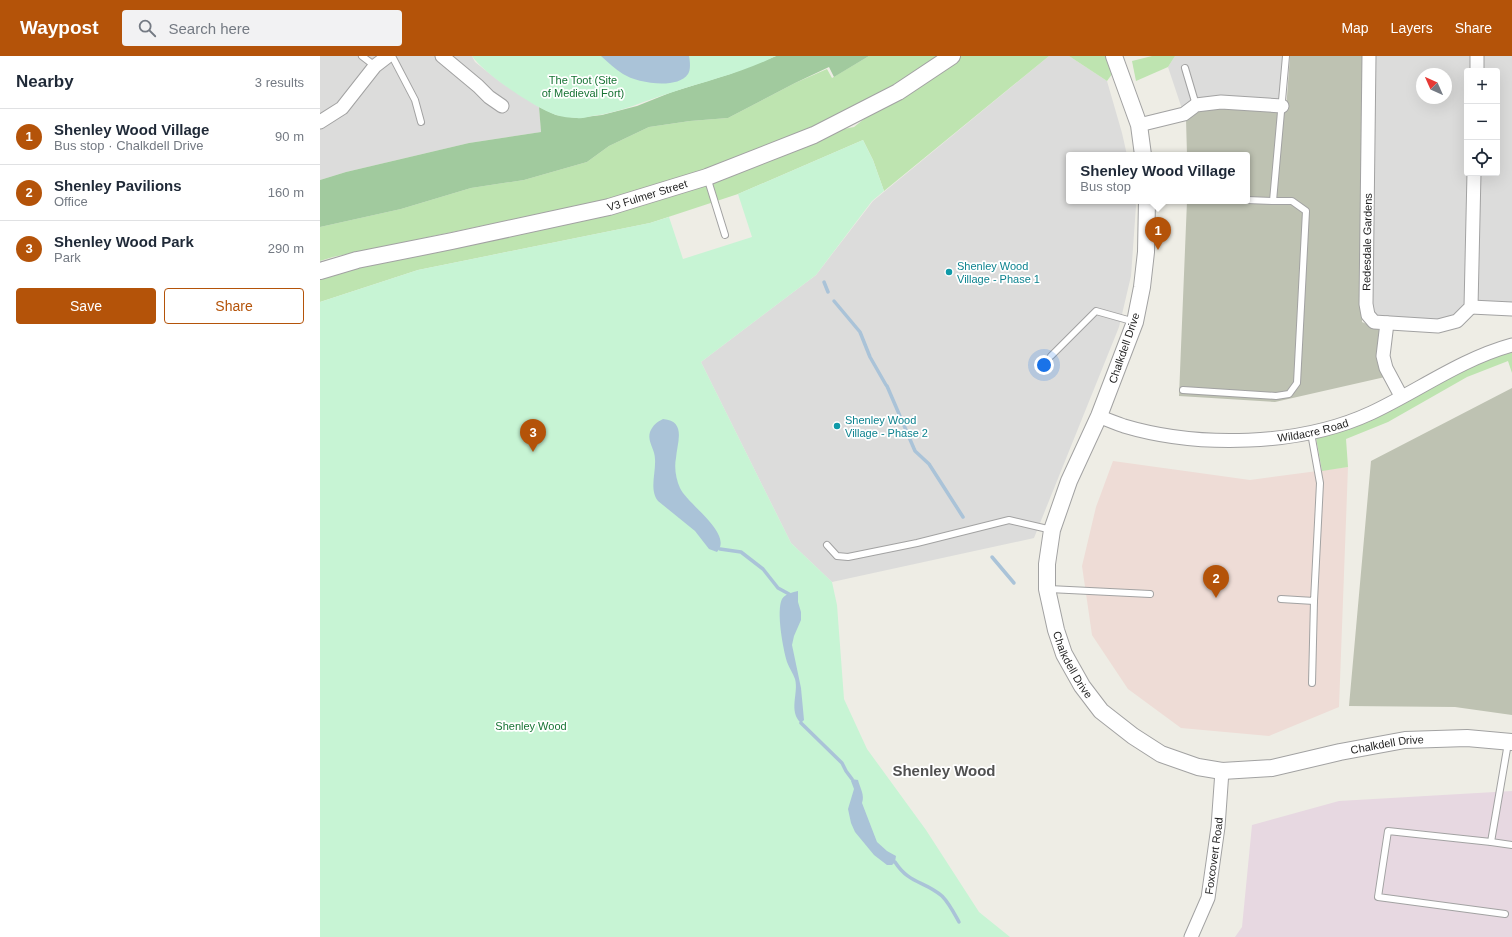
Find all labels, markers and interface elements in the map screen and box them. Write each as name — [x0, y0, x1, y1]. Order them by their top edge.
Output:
search box — [122, 10, 402, 46]
text: Waypost — [20, 17, 98, 38]
icon: search — [136, 17, 158, 39]
text: Search here — [168, 20, 250, 37]
text: Map — [1341, 20, 1369, 36]
text: Layers — [1391, 20, 1433, 36]
text: Share — [1455, 20, 1492, 36]
north arrow — [1416, 68, 1452, 104]
map controls — [1464, 68, 1500, 176]
button: + — [1464, 68, 1500, 104]
text: Nearby — [16, 72, 74, 91]
park label: The Toot (Site of Medieval Fort) — [542, 74, 624, 99]
text: 3 results — [255, 75, 304, 90]
button: − — [1464, 104, 1500, 140]
text: Shenley Wood Village — [54, 121, 209, 138]
text: 1 — [25, 129, 33, 144]
text: 90 m — [275, 129, 304, 144]
text: Bus stop · Chalkdell Drive — [54, 138, 204, 153]
button: locate — [1464, 140, 1500, 176]
popup — [1066, 152, 1250, 204]
text: Shenley Wood Village — [1080, 162, 1236, 179]
text: Shenley Pavilions — [54, 177, 182, 194]
street label: V3 Fulmer Street — [606, 177, 689, 213]
text: Bus stop — [1080, 179, 1131, 194]
text: 2 — [25, 185, 33, 200]
text: 160 m — [268, 185, 304, 200]
street label: Redesdale Gardens — [1360, 192, 1374, 291]
text: Office — [54, 194, 88, 209]
pin: 1 — [1145, 217, 1171, 250]
text: Shenley Wood Park — [54, 233, 194, 250]
text: 3 — [25, 241, 33, 256]
text: 290 m — [268, 241, 304, 256]
text: Park — [54, 250, 81, 265]
place label: Shenley Wood Village - Phase 1 — [957, 260, 1040, 285]
marker: Shenley Wood Village - Phase 1 — [944, 267, 954, 277]
button: Save — [16, 288, 156, 324]
button: Share — [164, 288, 304, 324]
street label: Chalkdell Drive — [1106, 311, 1142, 385]
your location — [1034, 355, 1054, 375]
place label: Shenley Wood Village - Phase 2 — [845, 414, 928, 439]
street label: Wildacre Road — [1277, 417, 1350, 444]
pin: 3 — [520, 419, 546, 452]
marker: Shenley Wood Village - Phase 2 — [832, 421, 842, 431]
pin: 2 — [1203, 565, 1229, 598]
street label: Chalkdell Drive — [1051, 630, 1095, 700]
park label: Shenley Wood — [495, 720, 567, 732]
street label: Chalkdell Drive — [1350, 733, 1424, 756]
district label: Shenley Wood — [892, 762, 996, 779]
street label: Foxcovert Road — [1203, 817, 1225, 895]

